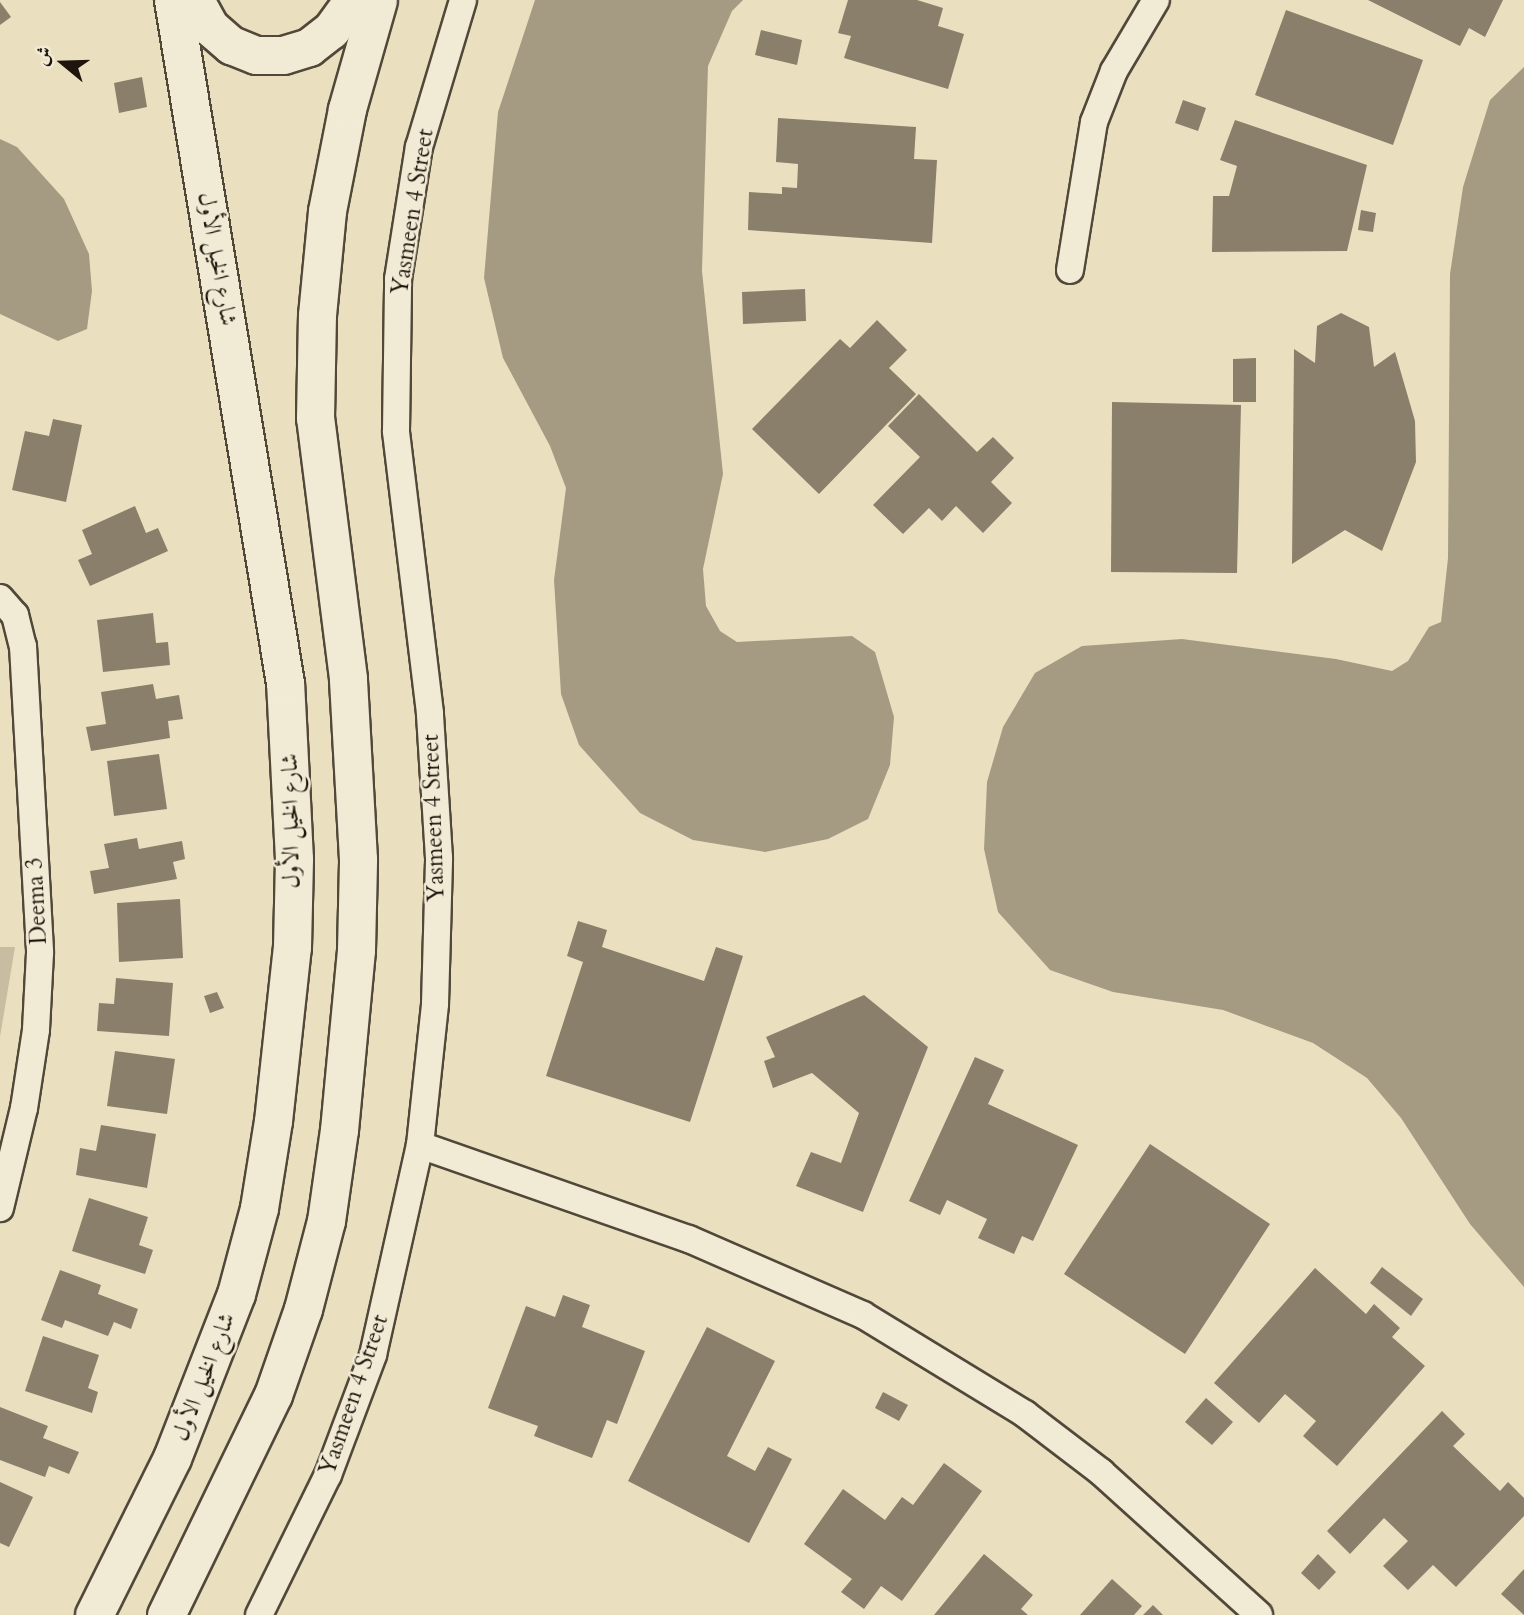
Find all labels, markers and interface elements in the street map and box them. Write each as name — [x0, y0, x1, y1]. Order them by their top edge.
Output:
north arrow — [28, 28, 98, 98]
text: ش — [28, 43, 59, 69]
street label: Yasmeen 4 Street — [386, 127, 440, 297]
street label: شارع الخيل الأول — [192, 190, 242, 328]
street label: Yasmeen 4 Street — [417, 734, 451, 902]
street label: شارع الخيل الأول — [276, 753, 306, 889]
street label: Deema 3 — [21, 857, 53, 945]
street label: شارع الخيل الأول — [167, 1309, 241, 1445]
street label: Yasmeen 4 Street — [314, 1311, 394, 1479]

